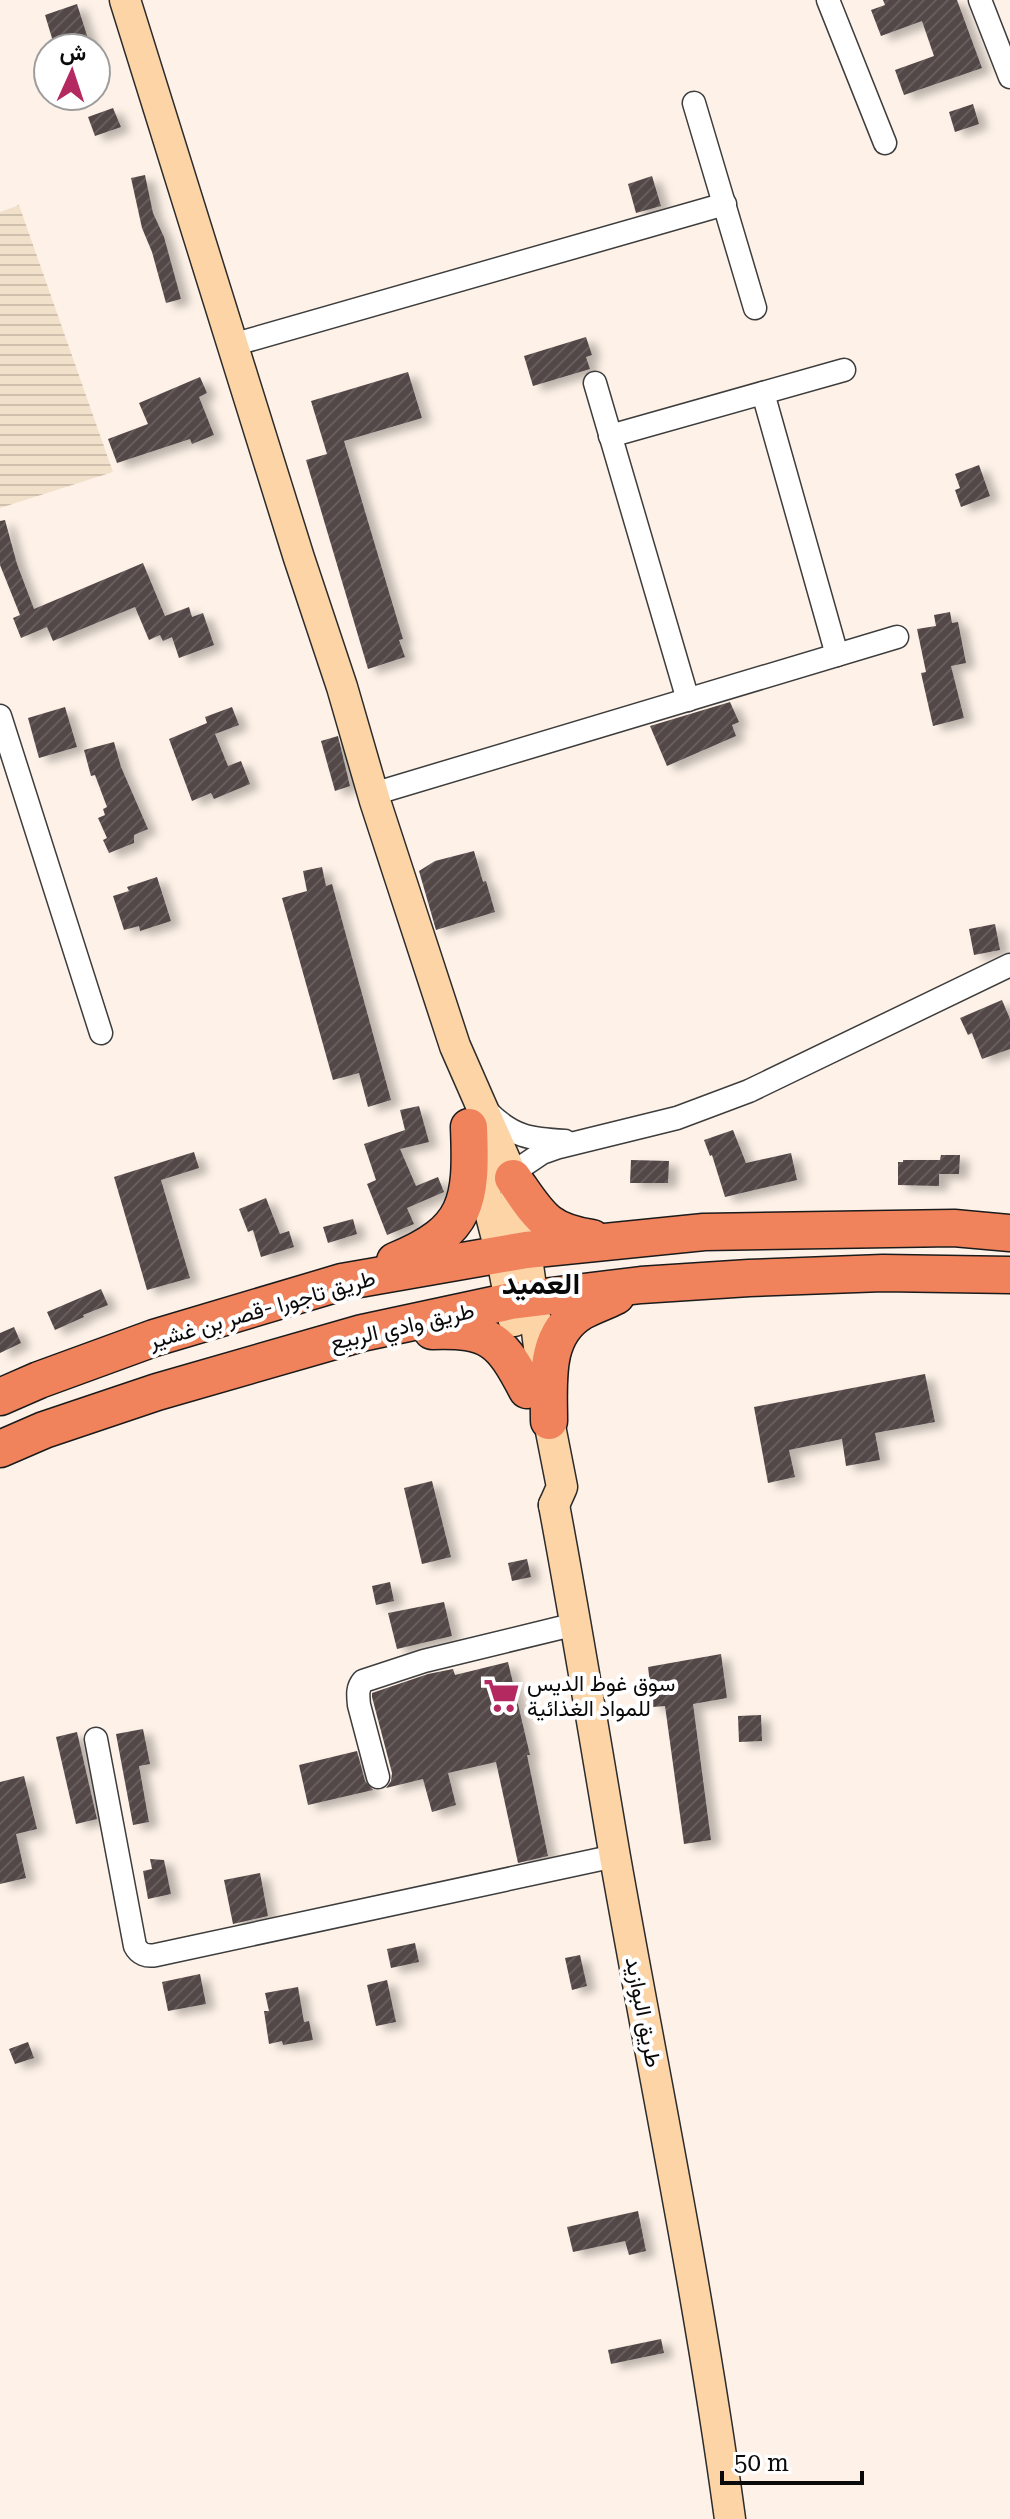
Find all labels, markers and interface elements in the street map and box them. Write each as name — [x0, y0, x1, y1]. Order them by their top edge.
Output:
north arrow — [32, 32, 112, 112]
text: ش — [59, 39, 87, 67]
street label: طريق تاجورا -قصر بن غشير — [145, 1265, 379, 1355]
district label: العميد — [502, 1266, 580, 1301]
street label: طريق وادي الربيع — [328, 1298, 478, 1361]
place label: سوق غوط الديس للمواد الغذائية — [527, 1671, 675, 1722]
supermarket icon: سوق غوط الديس للمواد الغذائية — [482, 1677, 520, 1715]
street label: طريق البوازيد — [620, 1955, 666, 2070]
scale bar — [722, 2435, 862, 2485]
text: 50 m — [734, 2449, 789, 2477]

